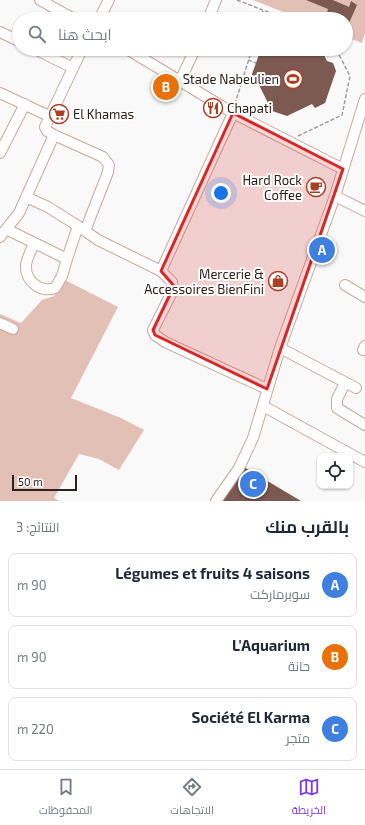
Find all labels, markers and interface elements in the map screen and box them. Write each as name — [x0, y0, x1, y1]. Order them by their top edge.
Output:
search box — [12, 12, 353, 56]
icon: search — [26, 23, 48, 45]
text: ابحث هنا — [58, 25, 111, 43]
sports icon: Stade Nabeulien — [282, 68, 304, 90]
place label: Stade Nabeulien — [183, 71, 279, 87]
pin: B — [153, 72, 179, 102]
restaurant icon: Chapati — [202, 97, 224, 119]
place label: Chapati — [227, 100, 272, 116]
supermarket icon: El Khamas — [48, 103, 70, 125]
place label: El Khamas — [73, 106, 134, 122]
place label: Hard Rock Coffee — [242, 172, 302, 203]
cafe icon: Hard Rock Coffee — [305, 176, 327, 198]
your location — [211, 183, 231, 203]
pin: A — [309, 235, 335, 265]
place label: Mercerie & Accessoires BienFini — [144, 266, 264, 297]
shop icon: Mercerie & Accessoires BienFini — [267, 270, 289, 292]
map controls — [317, 453, 353, 489]
button: locate — [317, 453, 353, 489]
pin: C — [240, 469, 266, 499]
scale bar — [12, 473, 77, 492]
text: 50 m — [18, 475, 43, 488]
text: بالقرب منك — [265, 516, 349, 536]
text: النتائج: 3 — [16, 519, 59, 535]
text: Légumes et fruits 4 saisons — [115, 564, 310, 582]
text: 90 m — [17, 577, 47, 593]
text: A — [331, 577, 339, 593]
text: سوبرماركت — [250, 586, 310, 602]
text: L'Aquarium — [232, 636, 310, 654]
text: 90 m — [17, 649, 47, 665]
text: B — [331, 649, 339, 665]
text: حانة — [288, 658, 310, 674]
text: Société El Karma — [192, 708, 310, 726]
text: 220 m — [17, 721, 54, 737]
text: C — [331, 721, 339, 737]
text: متجر — [286, 730, 310, 746]
tab: المحفوظات — [39, 776, 92, 820]
tab: الاتجاهات — [170, 776, 214, 820]
tab: الخريطة — [292, 776, 326, 820]

